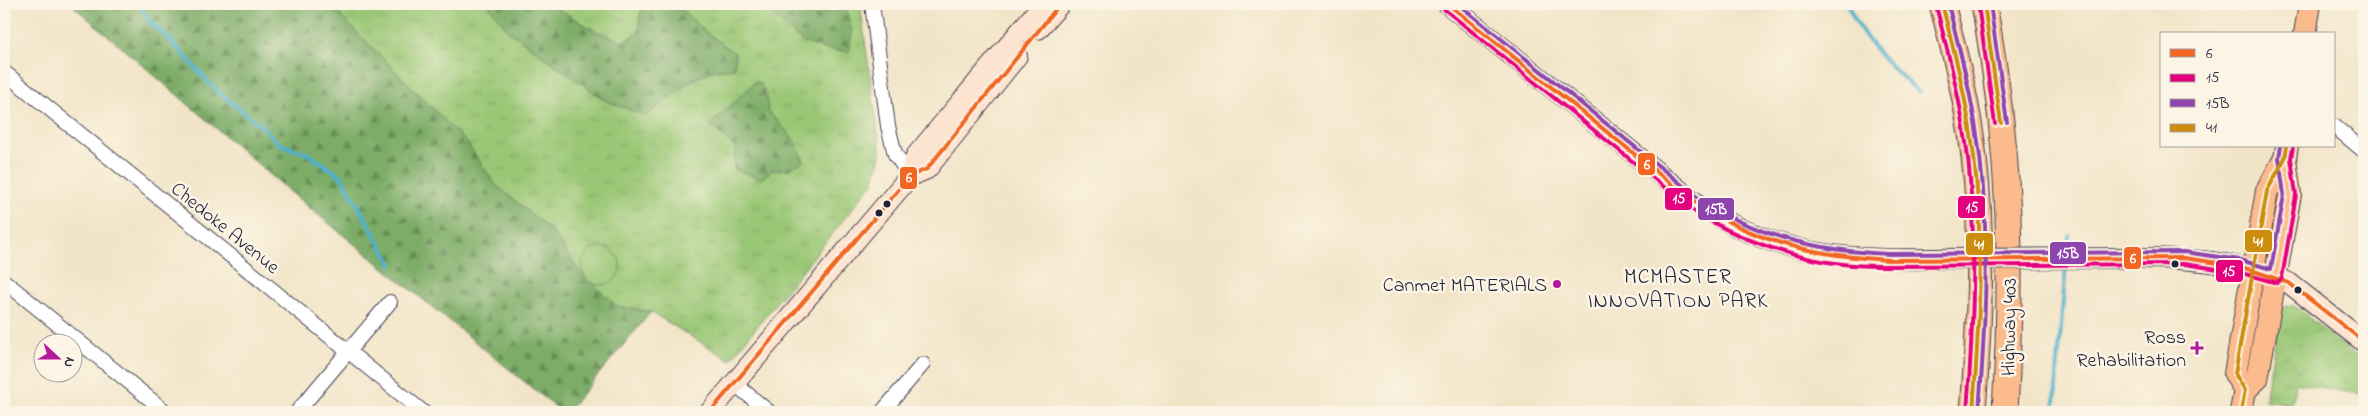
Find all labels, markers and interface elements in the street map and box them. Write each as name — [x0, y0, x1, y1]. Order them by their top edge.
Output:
legend — [2160, 32, 2336, 148]
text: 6 — [2206, 43, 2213, 65]
text: 15 — [2206, 67, 2220, 89]
text: 15B — [2206, 93, 2229, 115]
text: 41 — [2206, 117, 2217, 139]
line badge: 6 — [1637, 152, 1656, 176]
text: 6 — [1643, 155, 1651, 176]
line badge: 6 — [899, 166, 918, 190]
text: 6 — [905, 168, 913, 189]
street label: Chedoke Avenue — [164, 176, 285, 282]
line badge: 15 — [1664, 187, 1693, 211]
text: 15 — [1673, 189, 1685, 210]
line badge: 15 — [1957, 195, 1986, 219]
line badge: 15B — [1697, 197, 1735, 221]
text: 15 — [1966, 198, 1978, 219]
unlabelled marker — [882, 199, 892, 209]
text: 15B — [1705, 200, 1728, 221]
unlabelled marker — [874, 208, 884, 218]
line badge: 41 — [2244, 229, 2273, 253]
line badge: 41 — [1965, 232, 1994, 256]
text: 41 — [2252, 232, 2264, 253]
text: 41 — [1973, 235, 1985, 256]
line badge: 15B — [2049, 241, 2087, 265]
text: 15B — [2057, 244, 2080, 265]
line badge: 6 — [2123, 246, 2142, 270]
text: 6 — [2129, 249, 2137, 270]
unlabelled marker — [2170, 259, 2180, 269]
line badge: 15 — [2215, 259, 2244, 283]
text: 15 — [2223, 262, 2235, 283]
district label: MCMASTER INNOVATION PARK — [1588, 263, 1768, 317]
place label: Canmet MATERIALS — [1383, 272, 1547, 301]
marker: Canmet MATERIALS — [1551, 278, 1563, 290]
street label: Highway 403 — [1995, 278, 2027, 376]
unlabelled marker — [2293, 285, 2303, 295]
place label: Ross Rehabilitation — [2076, 324, 2186, 376]
north arrow — [32, 334, 82, 384]
marker: Ross Rehabilitation — [2190, 341, 2204, 355]
text: N — [57, 354, 80, 370]

